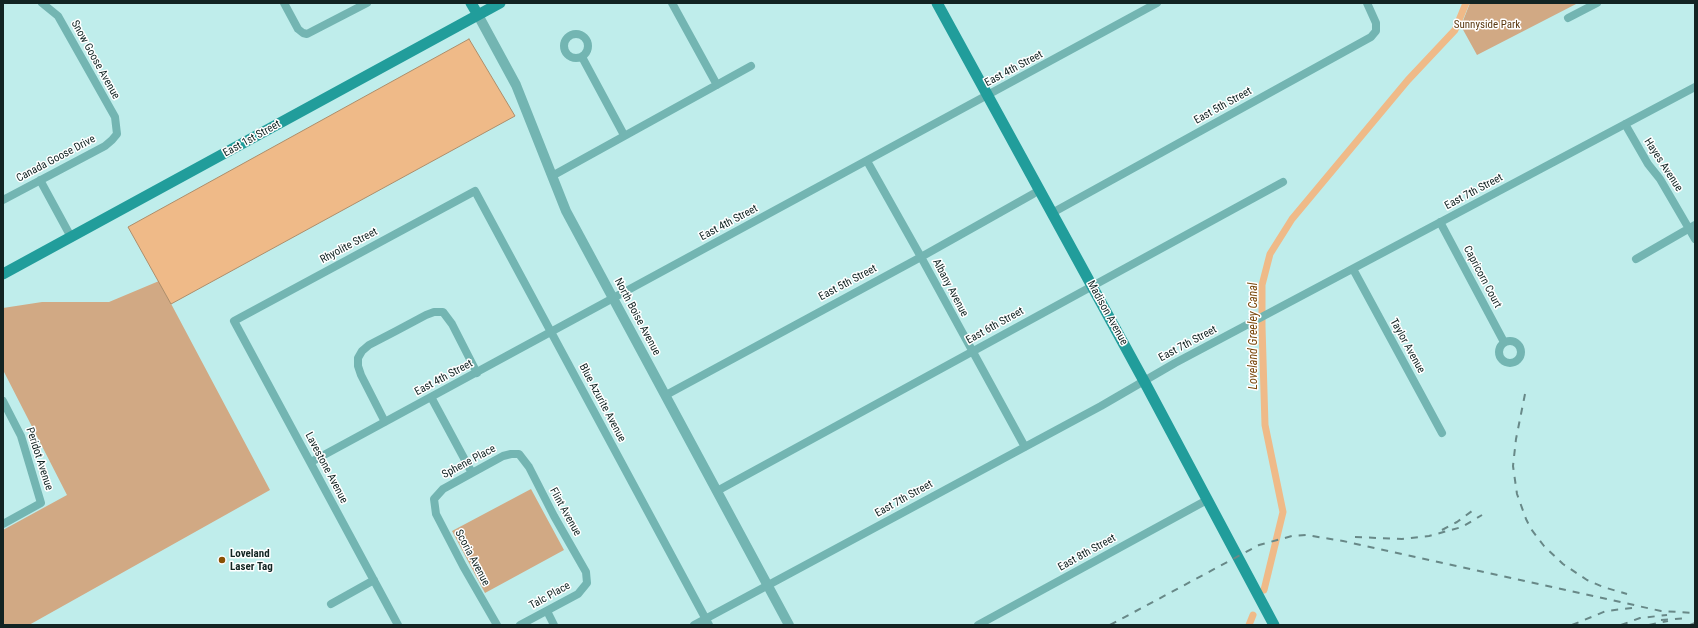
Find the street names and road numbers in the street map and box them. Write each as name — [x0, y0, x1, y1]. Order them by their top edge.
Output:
street label: Snow Goose Avenue — [68, 18, 122, 102]
street label: East 4th Street — [983, 48, 1045, 90]
street label: East 5th Street — [1192, 85, 1254, 127]
street label: East 1st Street — [221, 118, 283, 160]
street label: Canada Goose Drive — [14, 133, 98, 185]
street label: Hayes Avenue — [1641, 136, 1685, 194]
street label: East 7th Street — [1443, 171, 1505, 213]
street label: East 4th Street — [698, 202, 760, 244]
street label: Rhyolite Street — [318, 225, 380, 267]
street label: Capricorn Court — [1460, 244, 1504, 310]
street label: Albany Avenue — [929, 257, 971, 319]
street label: East 5th Street — [817, 262, 879, 304]
street label: North Boise Avenue — [611, 276, 663, 358]
street label: Madison Avenue — [1084, 278, 1130, 348]
street label: East 6th Street — [964, 305, 1026, 347]
street label: Taylor Avenue — [1387, 316, 1427, 376]
street label: East 7th Street — [1157, 323, 1219, 365]
street label: East 4th Street — [413, 357, 475, 399]
street label: Blue Azurite Avenue — [576, 362, 628, 444]
street label: Peridot Avenue — [23, 426, 55, 492]
street label: Lavestone Avenue — [302, 430, 350, 506]
street label: Sphene Place — [440, 442, 498, 482]
street label: East 7th Street — [873, 478, 935, 520]
street label: Flint Avenue — [546, 486, 584, 538]
street label: Scoria Avenue — [452, 528, 492, 588]
street label: East 8th Street — [1056, 532, 1118, 574]
street label: Talc Place — [527, 579, 573, 613]

